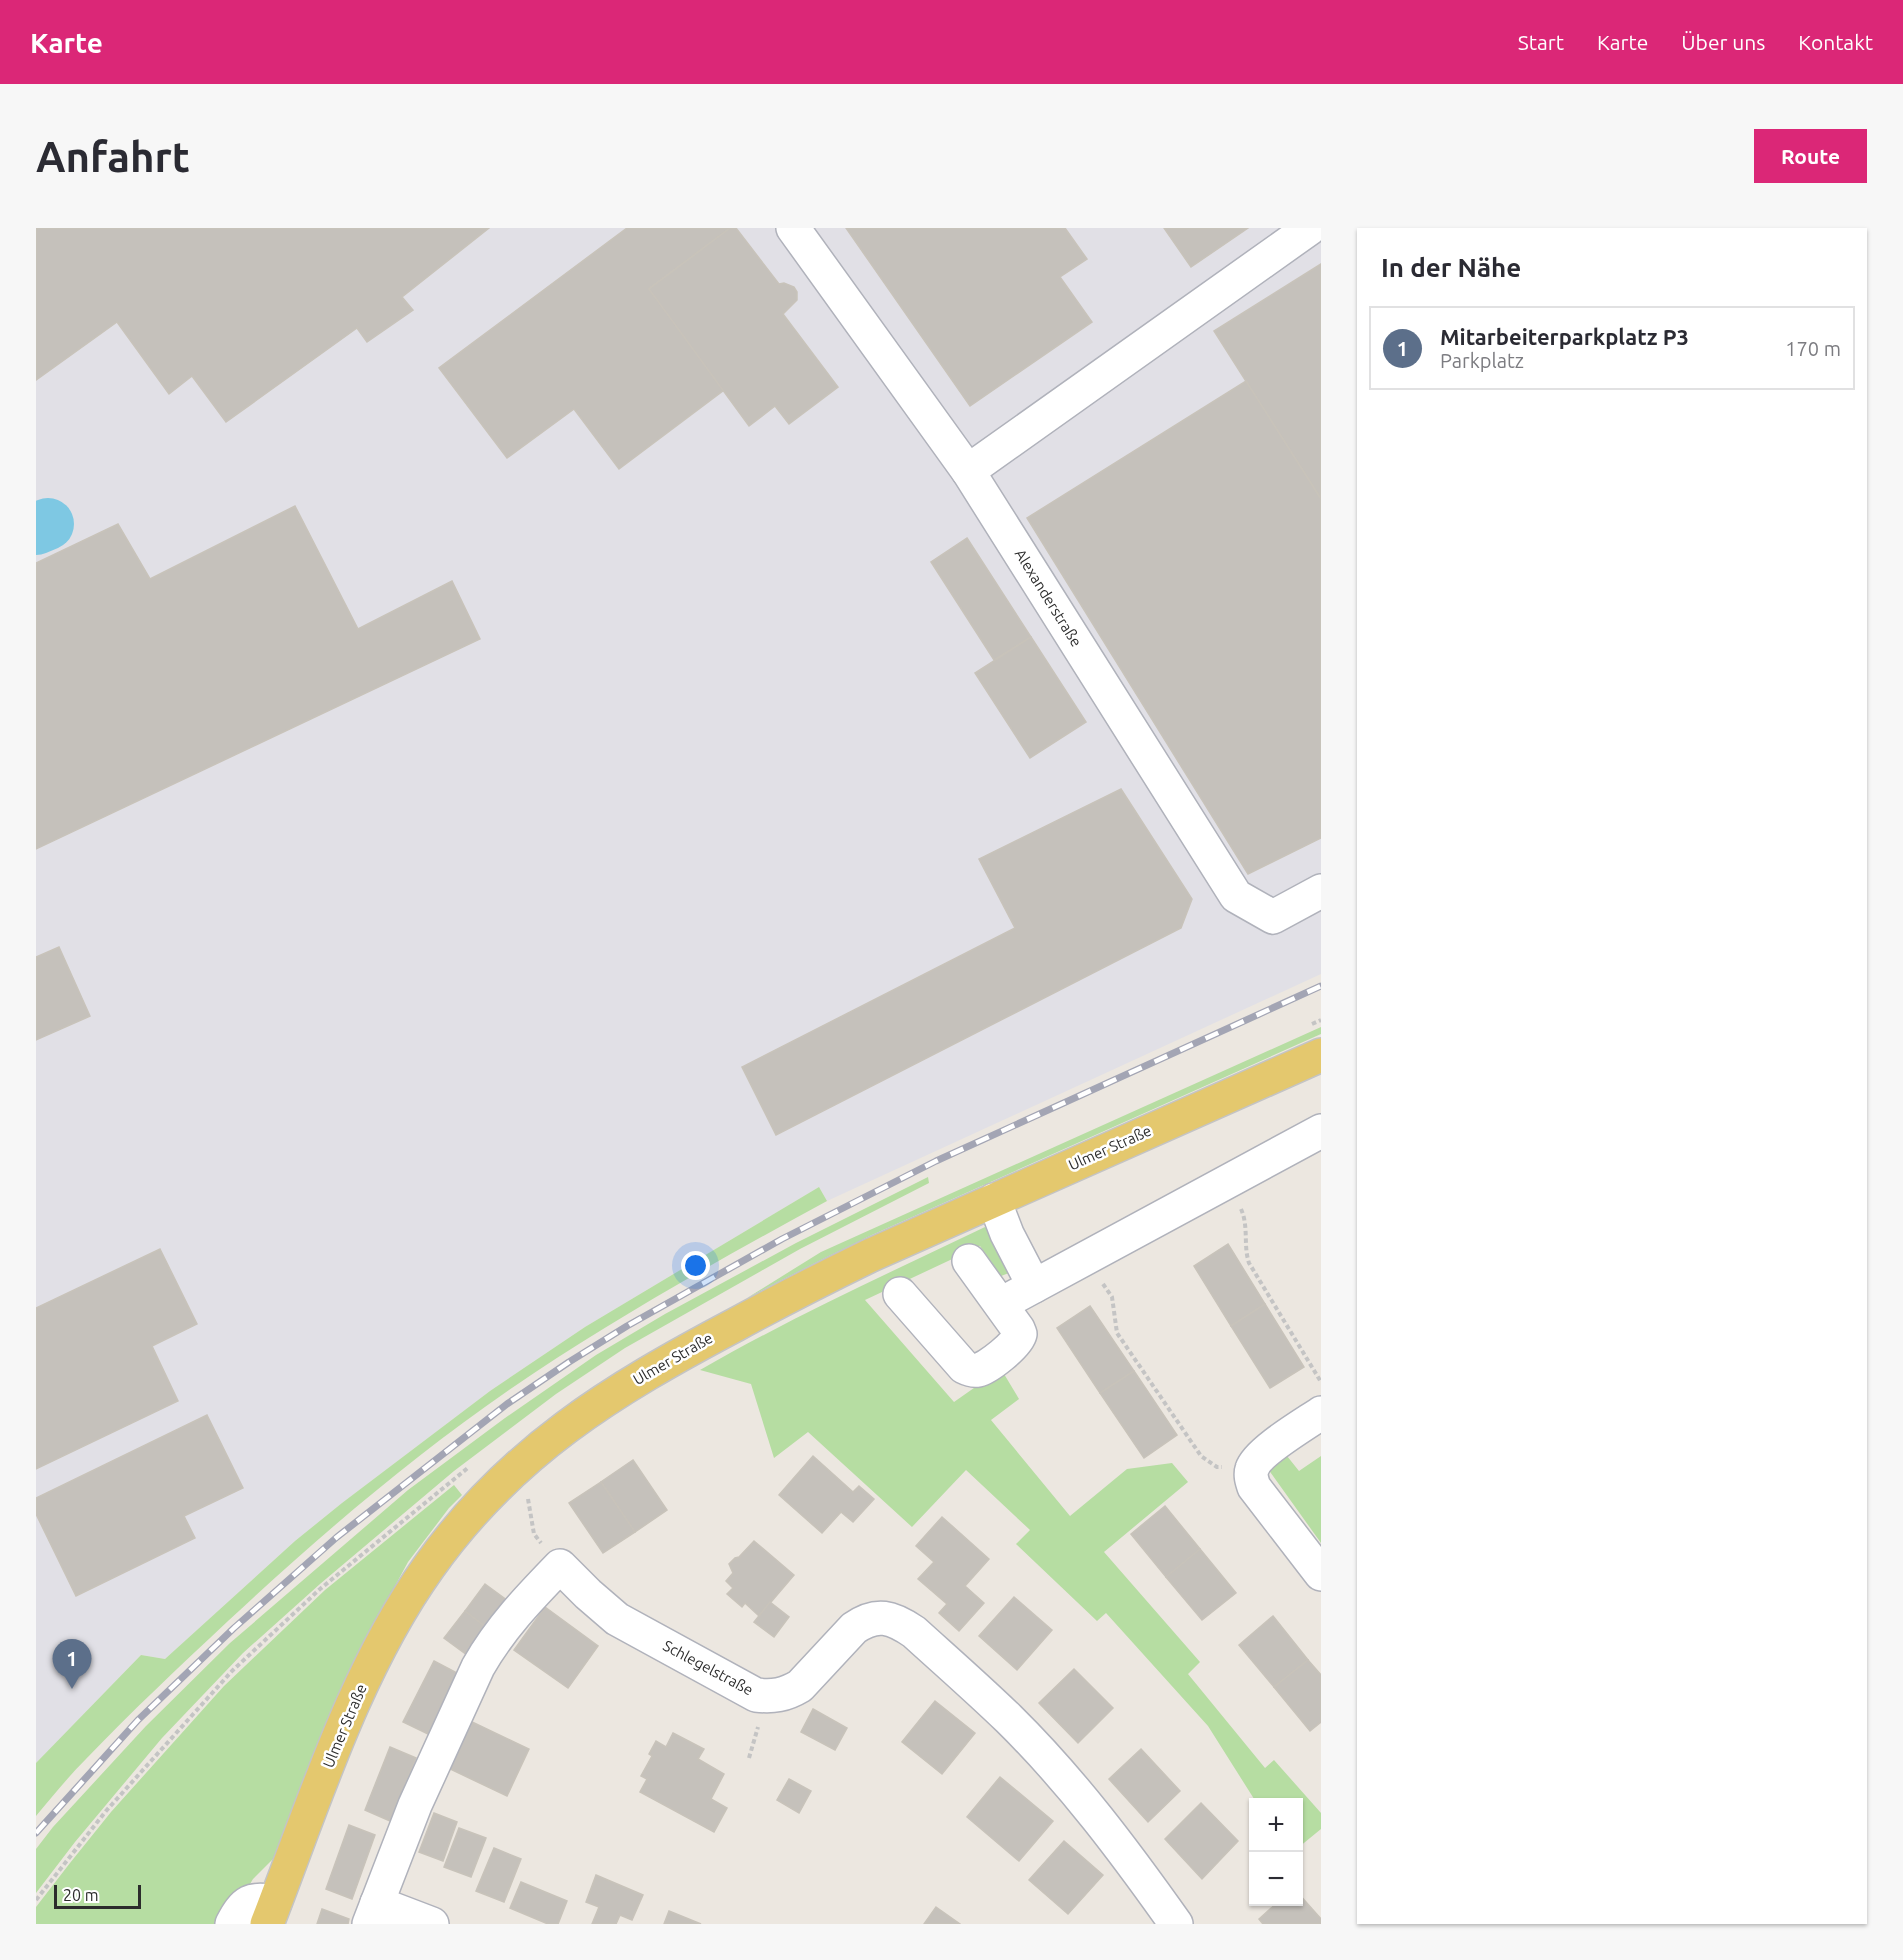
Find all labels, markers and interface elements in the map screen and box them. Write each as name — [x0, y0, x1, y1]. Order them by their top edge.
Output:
text: Karte — [30, 27, 103, 58]
text: Start — [1518, 30, 1564, 54]
text: Karte — [1597, 30, 1648, 54]
text: Über uns — [1681, 30, 1765, 54]
text: Kontakt — [1798, 30, 1873, 54]
button: Route — [1754, 129, 1867, 183]
text: Anfahrt — [36, 133, 190, 180]
text: In der Nähe — [1381, 253, 1521, 282]
text: Mitarbeiterparkplatz P3 — [1440, 324, 1689, 349]
text: 1 — [1397, 337, 1408, 360]
text: 170 m — [1785, 337, 1841, 360]
text: Parkplatz — [1440, 349, 1524, 372]
street label: Alexanderstraße — [1012, 546, 1085, 650]
street label: Ulmer Straße — [1066, 1122, 1154, 1173]
your location — [681, 1251, 710, 1280]
street label: Ulmer Straße — [630, 1329, 716, 1388]
street label: Schlegelstraße — [660, 1637, 756, 1698]
pin: 1 — [52, 1640, 92, 1689]
street label: Ulmer Straße — [319, 1682, 370, 1770]
map controls — [1249, 1798, 1303, 1906]
button: + — [1249, 1798, 1303, 1852]
button: − — [1249, 1852, 1303, 1906]
scale bar — [54, 1882, 141, 1910]
text: 20 m — [63, 1886, 99, 1904]

